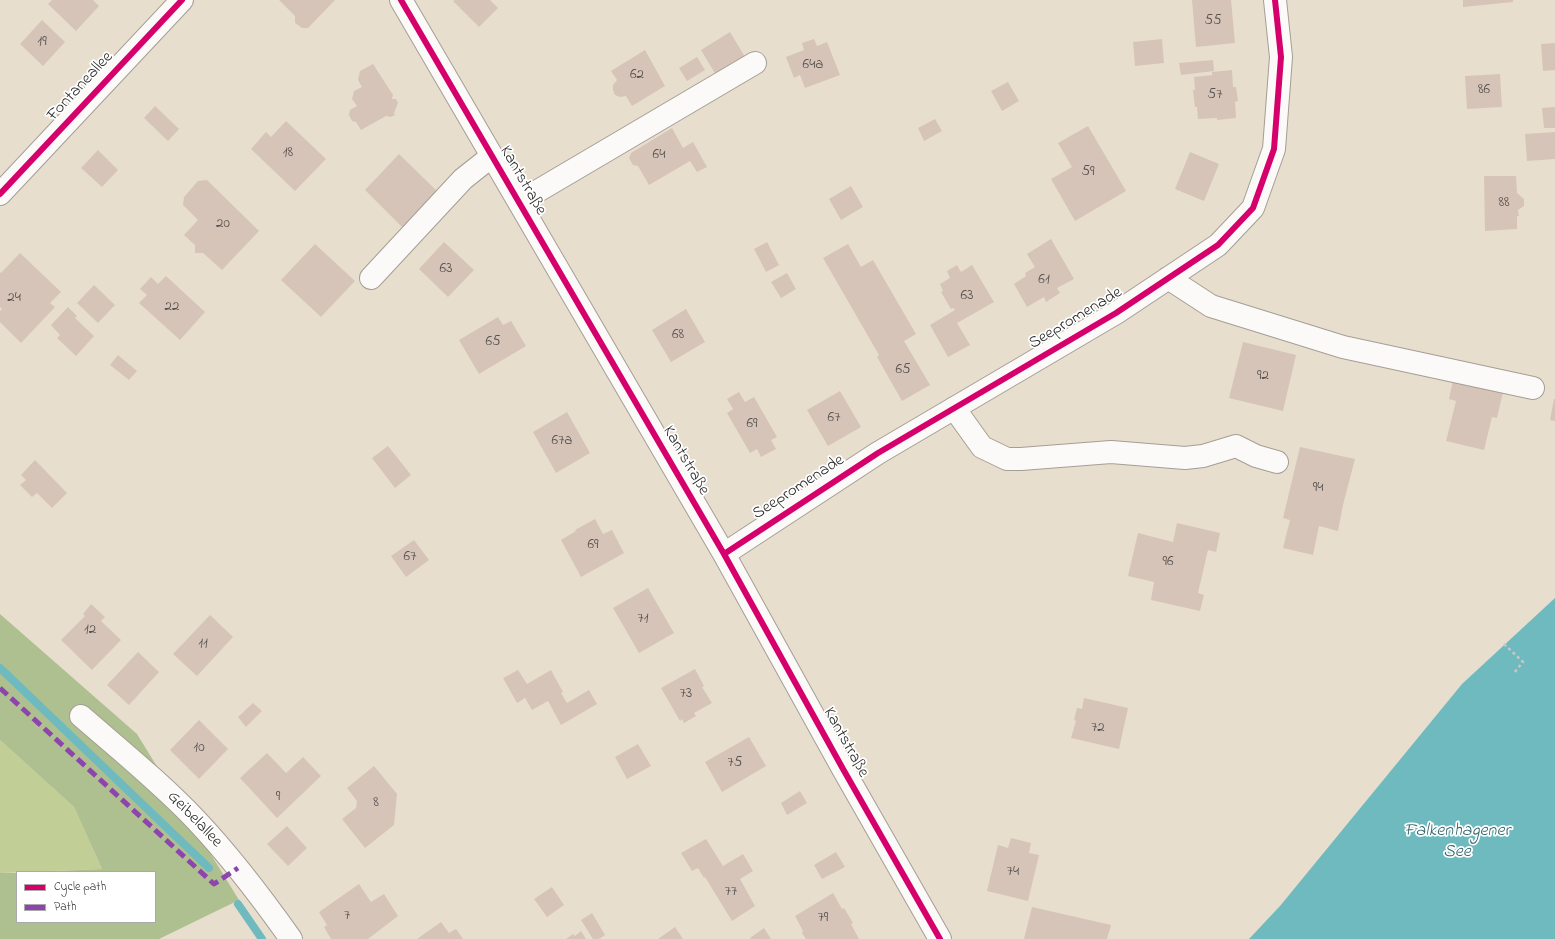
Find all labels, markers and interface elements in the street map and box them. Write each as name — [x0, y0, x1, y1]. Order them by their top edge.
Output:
house number: 55 — [1204, 13, 1222, 31]
house number: 19 — [37, 34, 47, 52]
street label: Fontaneallee — [44, 48, 118, 126]
house number: 64a — [803, 57, 823, 75]
house number: 62 — [630, 67, 644, 85]
house number: 86 — [1478, 82, 1490, 100]
house number: 57 — [1208, 87, 1222, 105]
street label: Kantstraße — [494, 143, 550, 219]
house number: 18 — [283, 145, 293, 163]
house number: 64 — [653, 147, 665, 165]
house number: 59 — [1081, 164, 1095, 182]
house number: 88 — [1498, 195, 1510, 213]
house number: 20 — [216, 216, 230, 234]
house number: 63 — [440, 261, 452, 279]
house number: 61 — [1038, 272, 1050, 290]
street label: Seepromenade — [1026, 283, 1126, 355]
house number: 63 — [961, 288, 973, 306]
house number: 24 — [7, 290, 21, 308]
house number: 22 — [165, 299, 179, 317]
house number: 68 — [672, 327, 684, 345]
house number: 65 — [485, 334, 501, 352]
house number: 65 — [895, 362, 911, 380]
house number: 92 — [1257, 368, 1269, 386]
house number: 67 — [828, 410, 840, 428]
house number: 69 — [746, 416, 758, 434]
street label: Kantstraße — [657, 423, 713, 499]
house number: 67a — [552, 433, 572, 451]
street label: Seepromenade — [749, 451, 849, 525]
house number: 94 — [1313, 480, 1323, 498]
house number: 69 — [587, 537, 599, 555]
house number: 67 — [404, 549, 416, 567]
house number: 96 — [1162, 554, 1174, 572]
house number: 71 — [638, 611, 648, 629]
house number: 12 — [84, 622, 96, 640]
house number: 11 — [198, 636, 208, 654]
house number: 73 — [680, 686, 692, 704]
street label: Kantstraße — [817, 704, 873, 782]
house number: 72 — [1091, 720, 1105, 738]
house number: 10 — [193, 740, 205, 758]
house number: 75 — [728, 755, 742, 773]
street label: Geibelallee — [162, 787, 226, 853]
house number: 9 — [276, 789, 280, 807]
house number: 8 — [373, 795, 379, 813]
water label: Falkenhagener See — [1404, 821, 1510, 864]
house number: 74 — [1007, 864, 1019, 882]
legend — [16, 871, 156, 923]
text: Cycle path — [54, 878, 106, 896]
house number: 77 — [725, 884, 737, 902]
text: Path — [54, 898, 76, 916]
house number: 7 — [344, 908, 350, 926]
house number: 79 — [818, 910, 828, 928]

